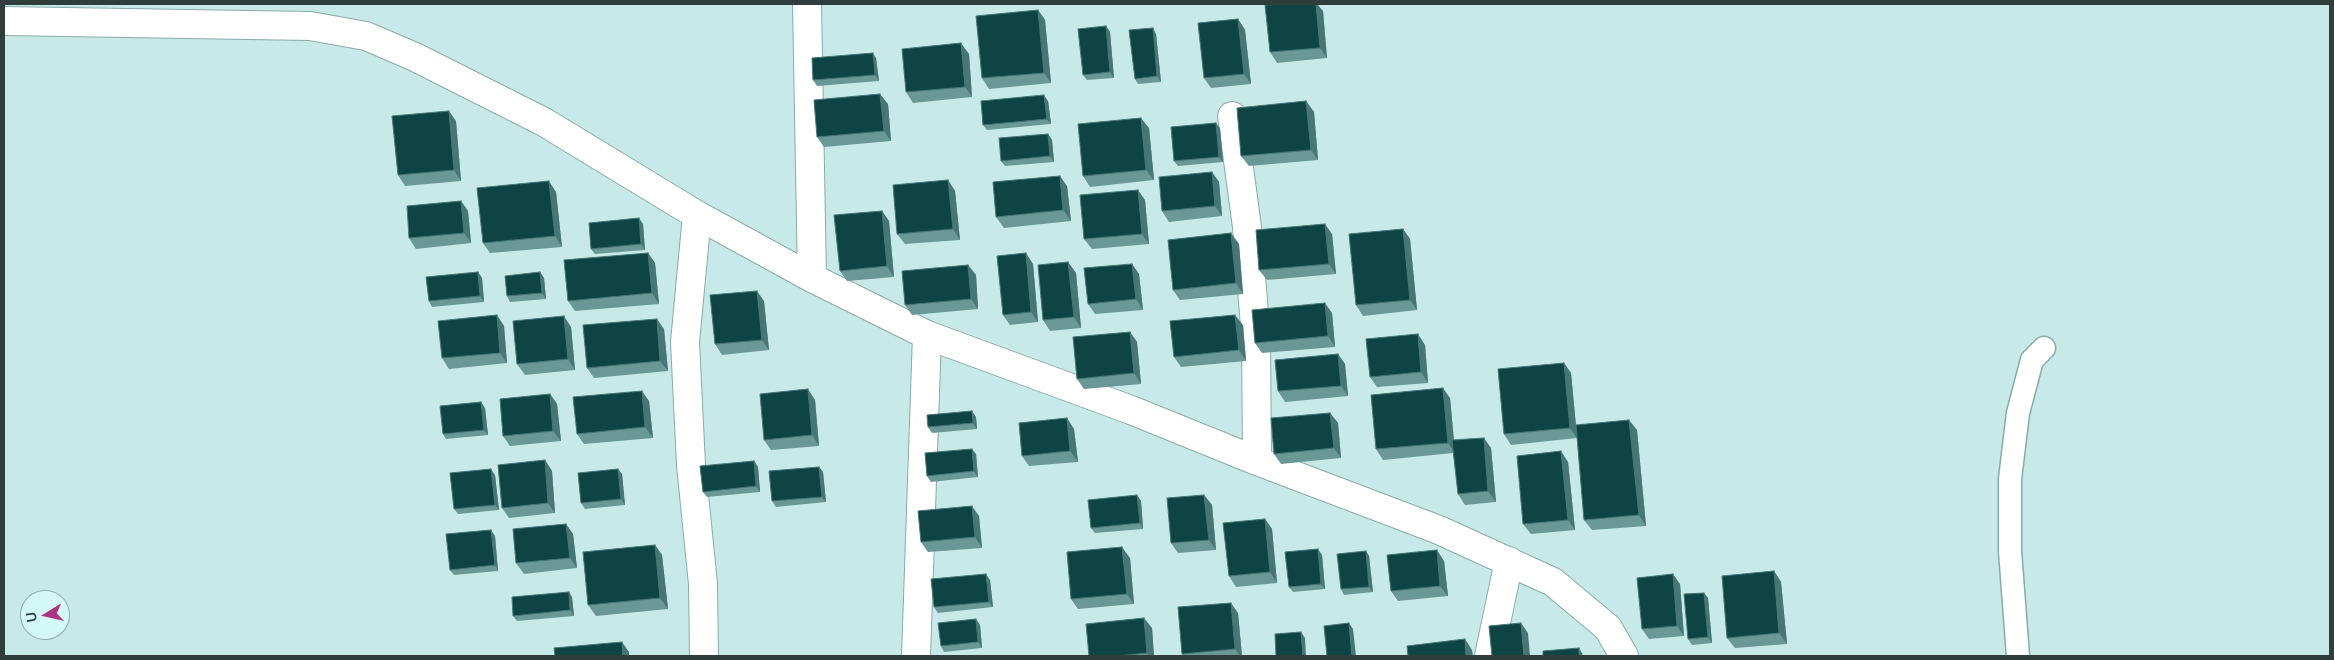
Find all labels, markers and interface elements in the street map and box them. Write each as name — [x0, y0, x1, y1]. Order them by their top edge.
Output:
north arrow — [20, 590, 70, 640]
text: U — [21, 611, 41, 624]

